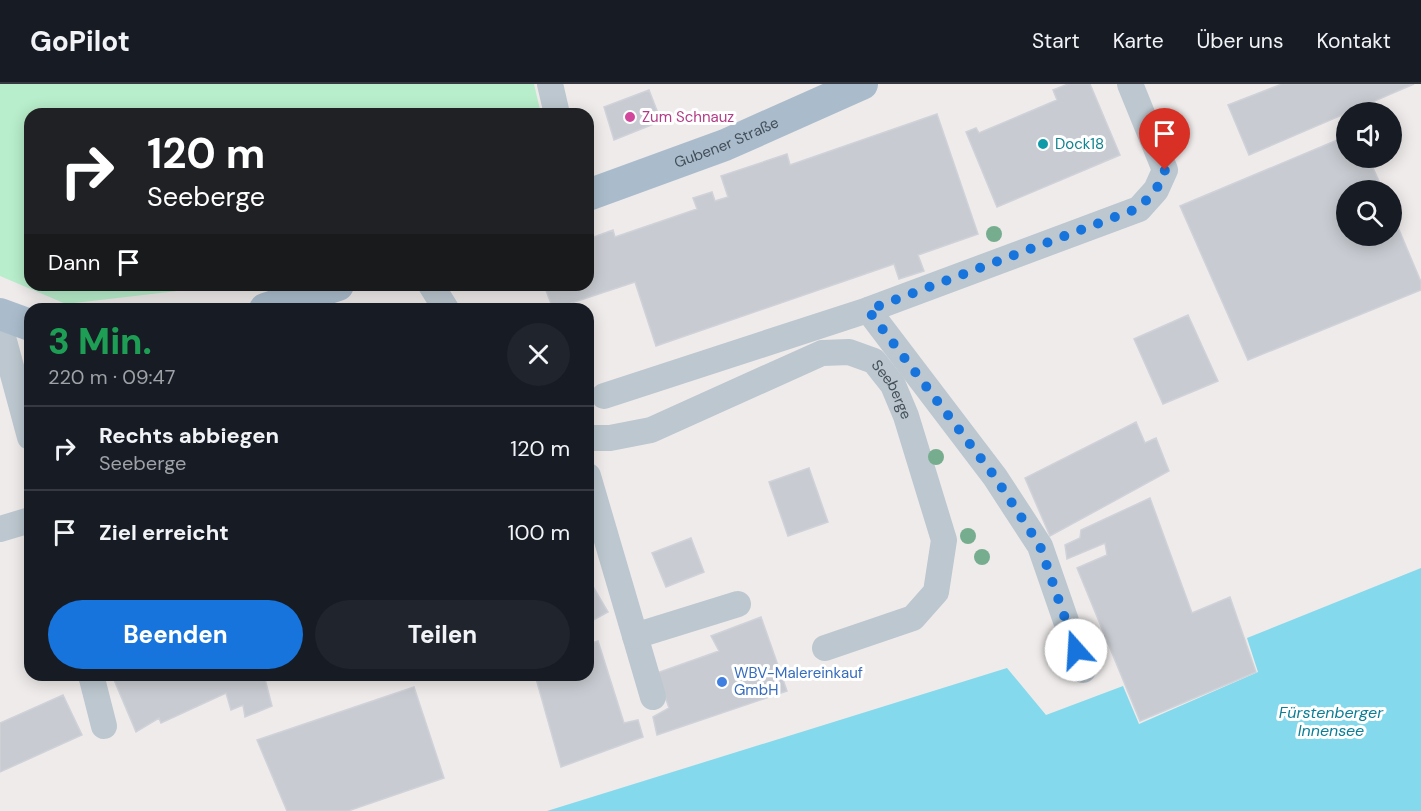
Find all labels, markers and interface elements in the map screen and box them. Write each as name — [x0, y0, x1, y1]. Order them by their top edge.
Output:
text: GoPilot — [30, 23, 130, 60]
text: Start — [1032, 27, 1080, 55]
text: Karte — [1113, 27, 1164, 55]
text: Über uns — [1197, 27, 1283, 55]
text: Kontakt — [1316, 27, 1391, 55]
map controls — [1336, 102, 1402, 246]
button: sound — [1336, 102, 1402, 168]
place label: Zum Schnauz — [642, 107, 734, 127]
pin — [1139, 108, 1190, 170]
marker: Zum Schnauz — [623, 110, 637, 124]
street label: Gubener Straße — [671, 112, 782, 173]
icon: arrive — [1148, 117, 1181, 150]
text: 120 m — [147, 126, 265, 181]
icon: right — [48, 132, 126, 210]
place label: Dock18 — [1055, 134, 1104, 154]
marker: Dock18 — [1036, 137, 1050, 151]
text: Seeberge — [147, 179, 265, 214]
button: search — [1336, 180, 1402, 246]
icon: arrive — [112, 246, 145, 279]
text: Dann — [48, 248, 100, 277]
text: 3 Min. — [48, 318, 152, 365]
button: close — [507, 323, 570, 386]
street label: Seeberge — [867, 356, 916, 422]
text: 220 m · 09:47 — [48, 364, 175, 390]
text: Rechts abbiegen — [99, 421, 279, 450]
icon: right — [48, 432, 81, 465]
text: 120 m — [510, 434, 570, 463]
text: Seeberge — [99, 450, 186, 476]
icon: arrive — [48, 516, 81, 549]
text: Ziel erreicht — [99, 518, 229, 547]
text: 100 m — [508, 518, 570, 547]
button: Beenden — [48, 600, 303, 669]
button: Teilen — [315, 600, 570, 669]
position arrow — [1044, 618, 1108, 682]
place label: WBV-Malereinkauf GmbH — [734, 663, 863, 700]
marker: WBV-Malereinkauf GmbH — [715, 675, 729, 689]
water label: Fürstenberger Innensee — [1279, 702, 1384, 741]

